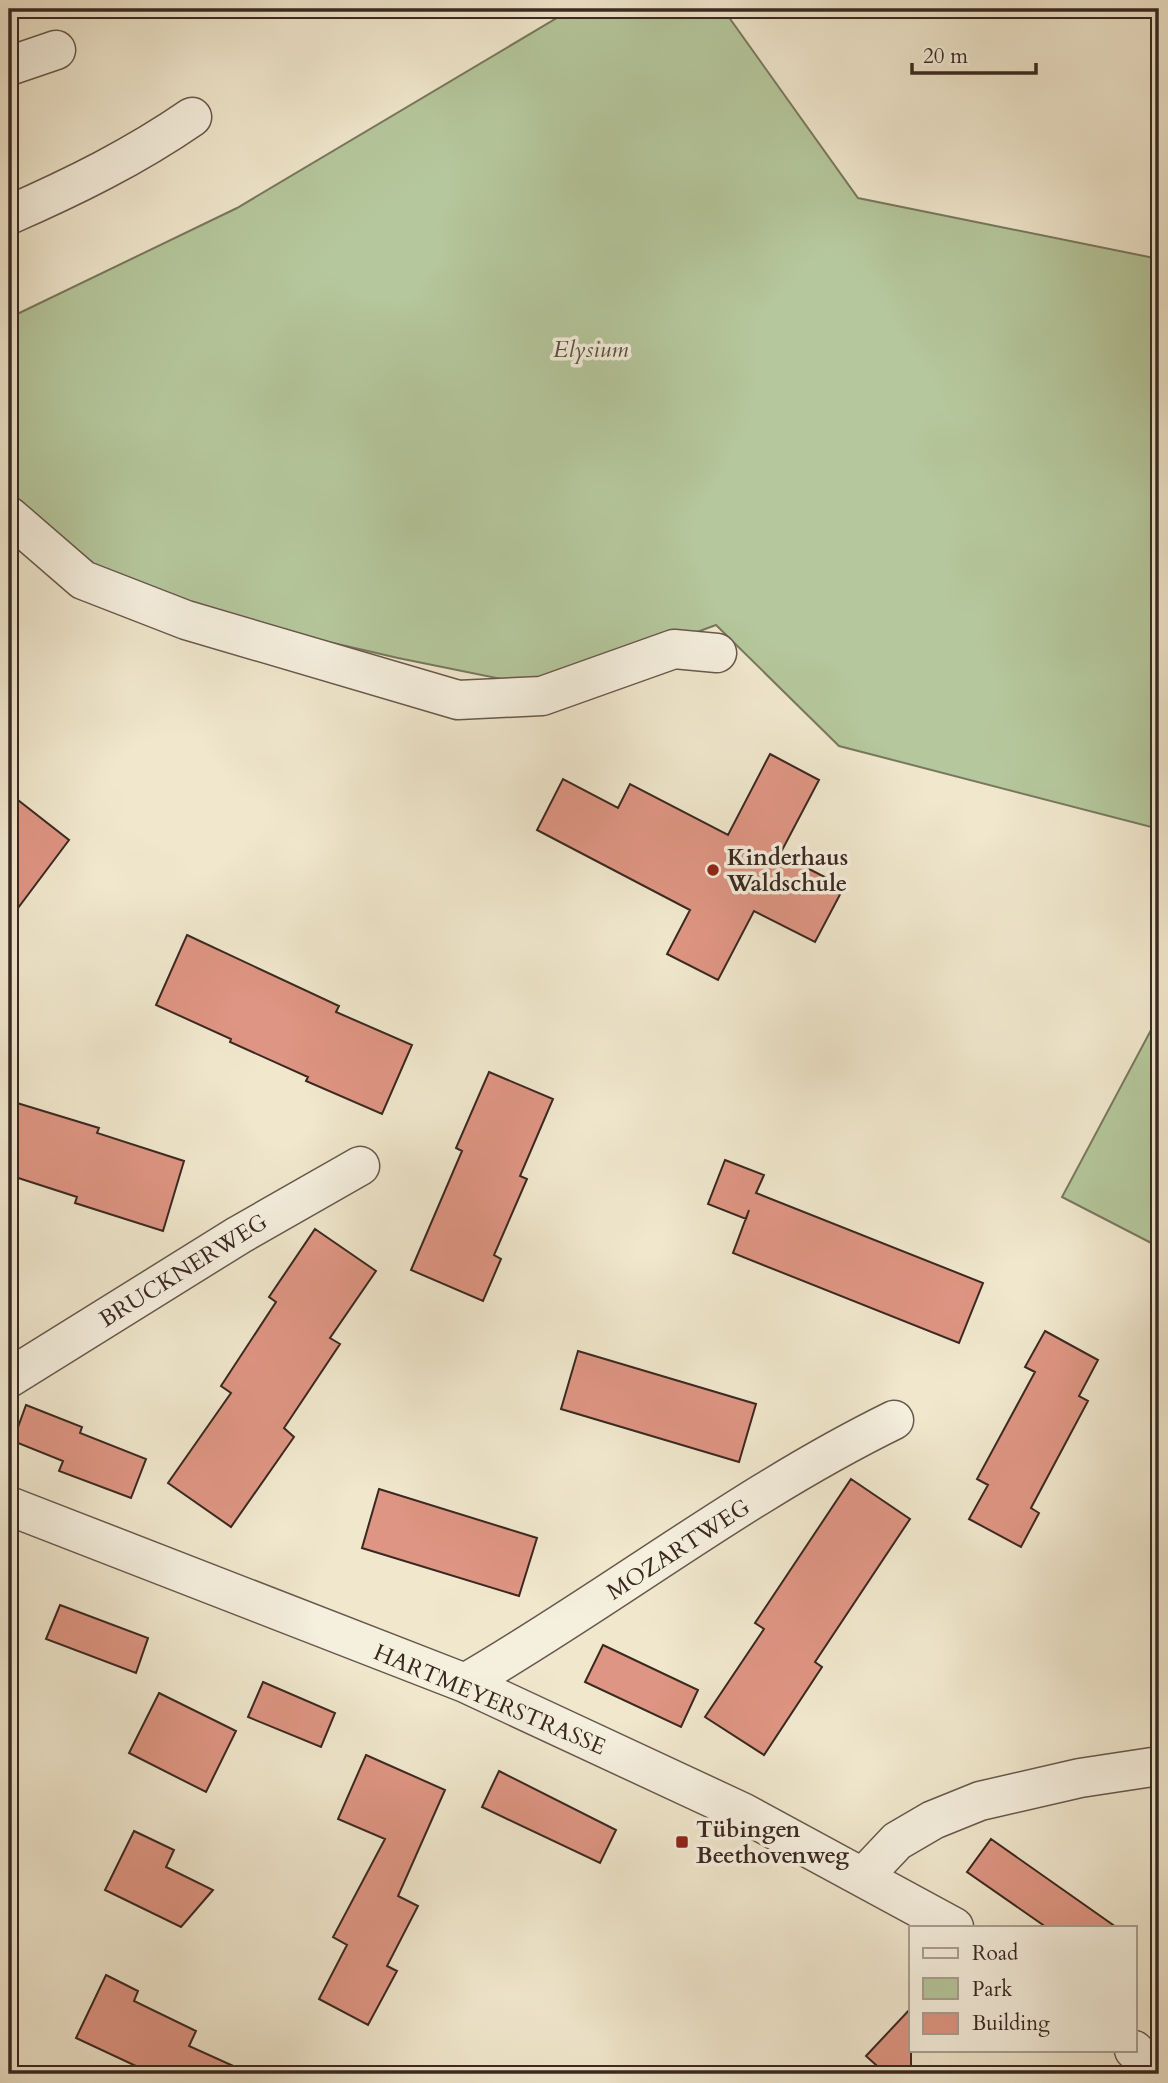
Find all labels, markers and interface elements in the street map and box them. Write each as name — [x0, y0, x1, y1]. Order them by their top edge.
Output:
scale bar — [912, 32, 1037, 76]
text: 20 m — [923, 42, 968, 71]
park label: Elysium — [553, 334, 629, 365]
place label: Kinderhaus Waldschule — [726, 842, 848, 899]
marker: Kinderhaus Waldschule — [705, 862, 721, 878]
street label: BRUCKNERWEG — [93, 1206, 273, 1335]
street label: MOZARTWEG — [601, 1492, 756, 1607]
street label: HARTMEYERSTRASSE — [369, 1636, 611, 1762]
place label: Tübingen Beethovenweg — [696, 1814, 849, 1871]
marker: Tübingen Beethovenweg — [674, 1834, 690, 1850]
legend — [909, 1926, 1136, 2052]
text: Road — [972, 1939, 1018, 1968]
text: Park — [972, 1975, 1013, 2004]
text: Building — [972, 2009, 1050, 2038]

